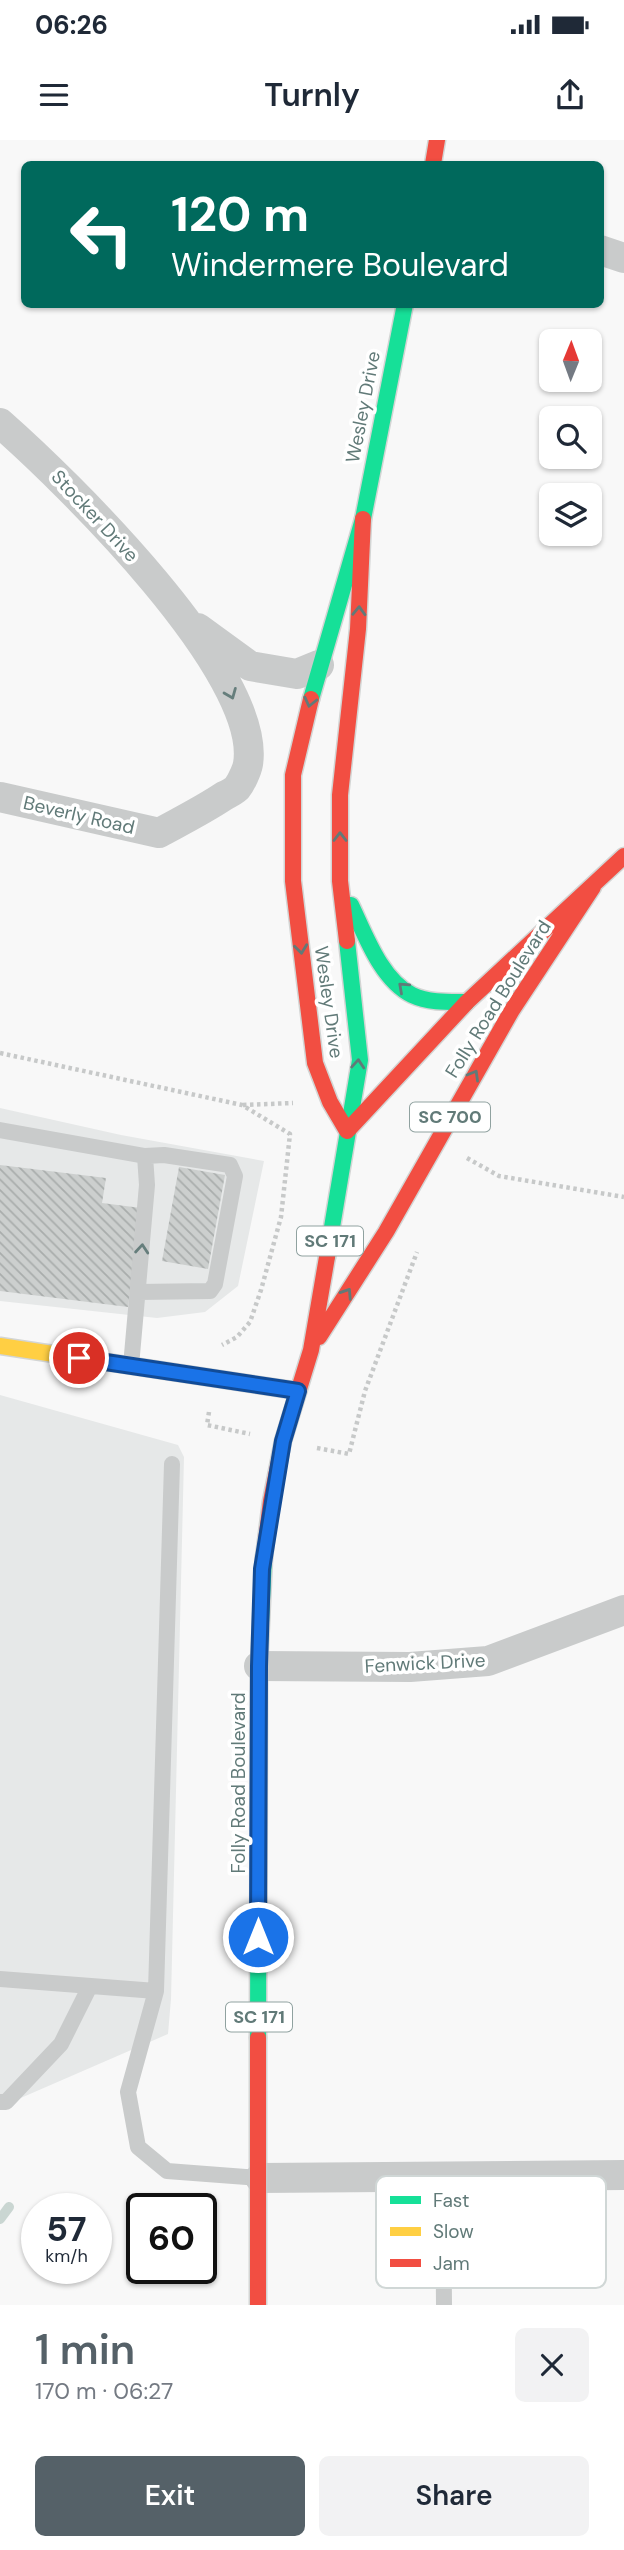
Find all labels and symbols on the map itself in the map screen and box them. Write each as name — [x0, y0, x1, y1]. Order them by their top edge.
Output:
north arrow — [539, 329, 602, 392]
street label: Wesley Drive — [340, 349, 386, 465]
street label: Stocker Drive — [46, 465, 144, 567]
one-way arrow — [351, 605, 366, 616]
one-way arrow — [223, 687, 237, 699]
one-way arrow — [304, 696, 319, 708]
street label: Beverly Road — [21, 790, 137, 840]
one-way arrow — [332, 831, 348, 842]
street label: Folly Road Boulevard — [439, 916, 557, 1082]
one-way arrow — [293, 943, 308, 955]
street label: Wesley Drive — [309, 944, 349, 1060]
one-way arrow — [398, 982, 411, 995]
one-way arrow — [350, 1058, 365, 1069]
one-way arrow — [466, 1070, 479, 1083]
road number: SC 700 — [410, 1102, 490, 1132]
road number: SC 171 — [297, 1226, 363, 1256]
one-way arrow — [134, 1243, 149, 1254]
one-way arrow — [339, 1288, 352, 1301]
pin — [49, 1328, 109, 1388]
street label: Fenwick Drive — [364, 1647, 486, 1679]
street label: Folly Road Boulevard — [226, 1692, 251, 1874]
position arrow — [221, 1900, 295, 1974]
road number: SC 171 — [226, 2003, 292, 2032]
legend — [376, 2176, 606, 2288]
text: Fast — [433, 2188, 469, 2213]
speed limit sign: 60 — [126, 2193, 217, 2284]
text: Slow — [433, 2219, 474, 2244]
text: Jam — [433, 2251, 470, 2276]

